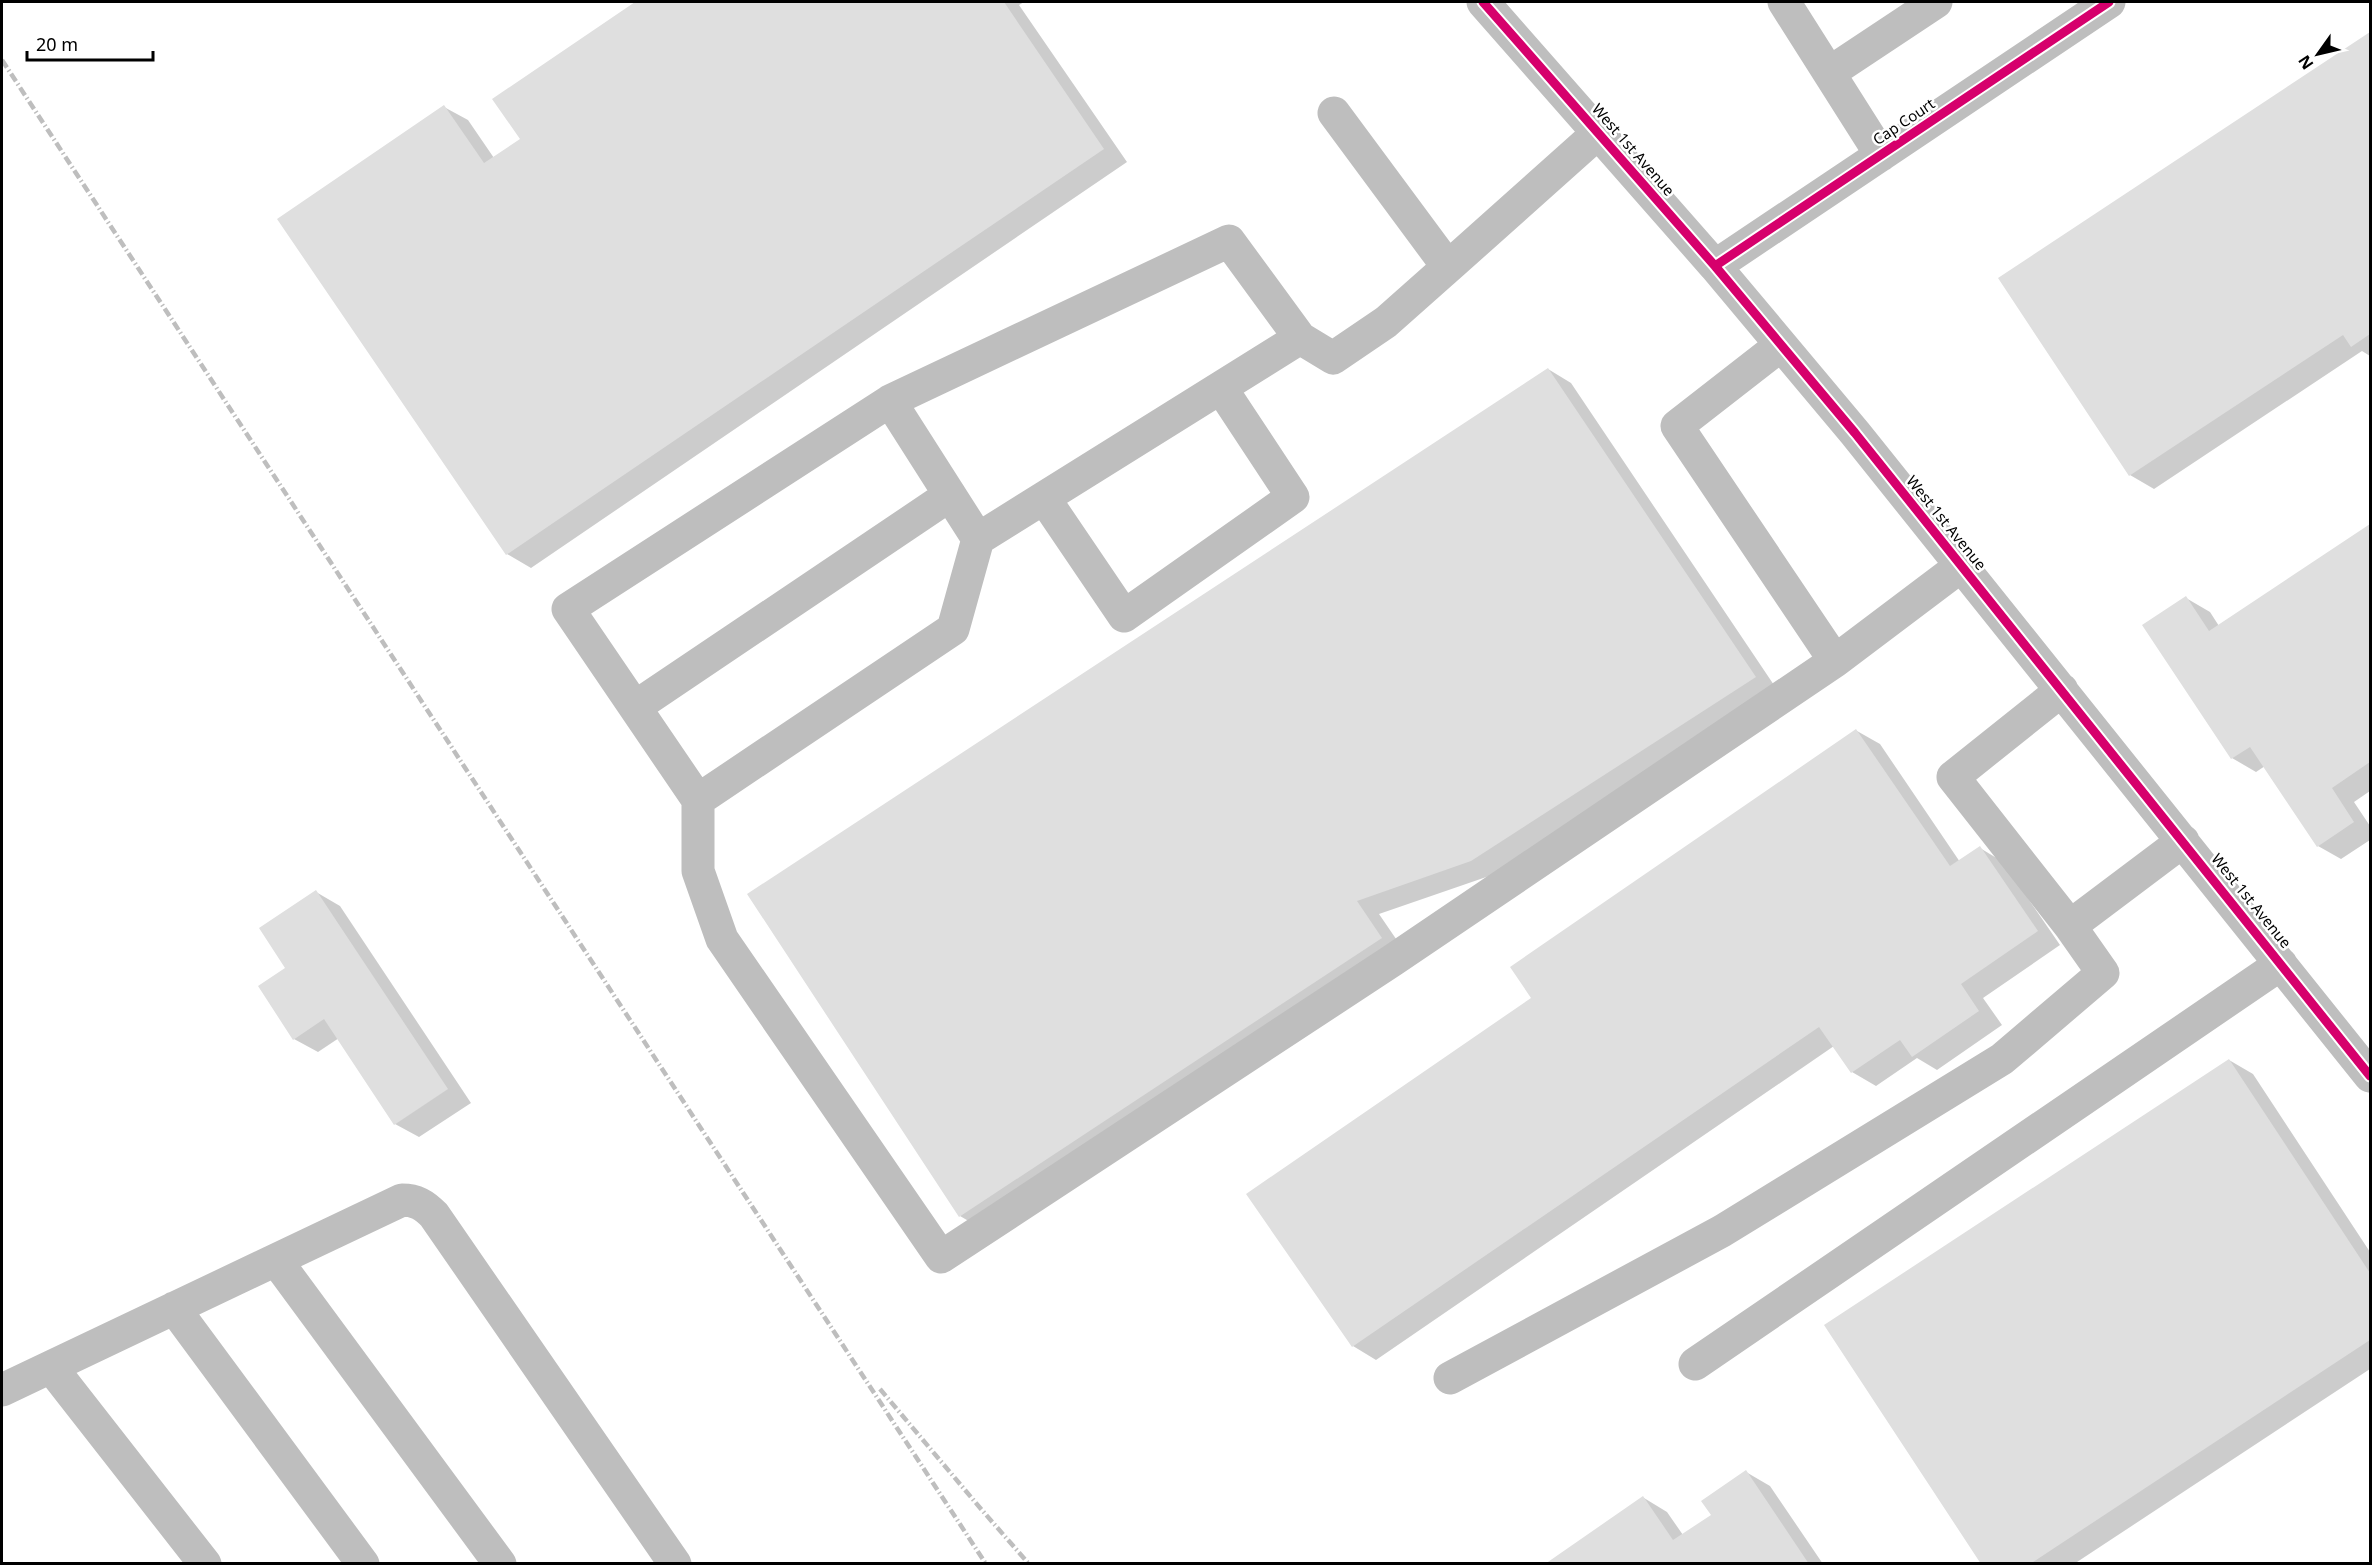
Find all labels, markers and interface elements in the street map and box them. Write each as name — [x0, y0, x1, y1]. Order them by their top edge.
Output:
scale bar — [27, 24, 153, 62]
north arrow — [2288, 24, 2348, 84]
text: 20 m — [36, 32, 78, 56]
text: N — [2293, 51, 2318, 74]
street label: Cap Court — [1869, 93, 1939, 149]
street label: West 1st Avenue — [1588, 99, 1679, 200]
street label: West 1st Avenue — [1902, 471, 1991, 574]
street label: West 1st Avenue — [2207, 849, 2296, 952]

